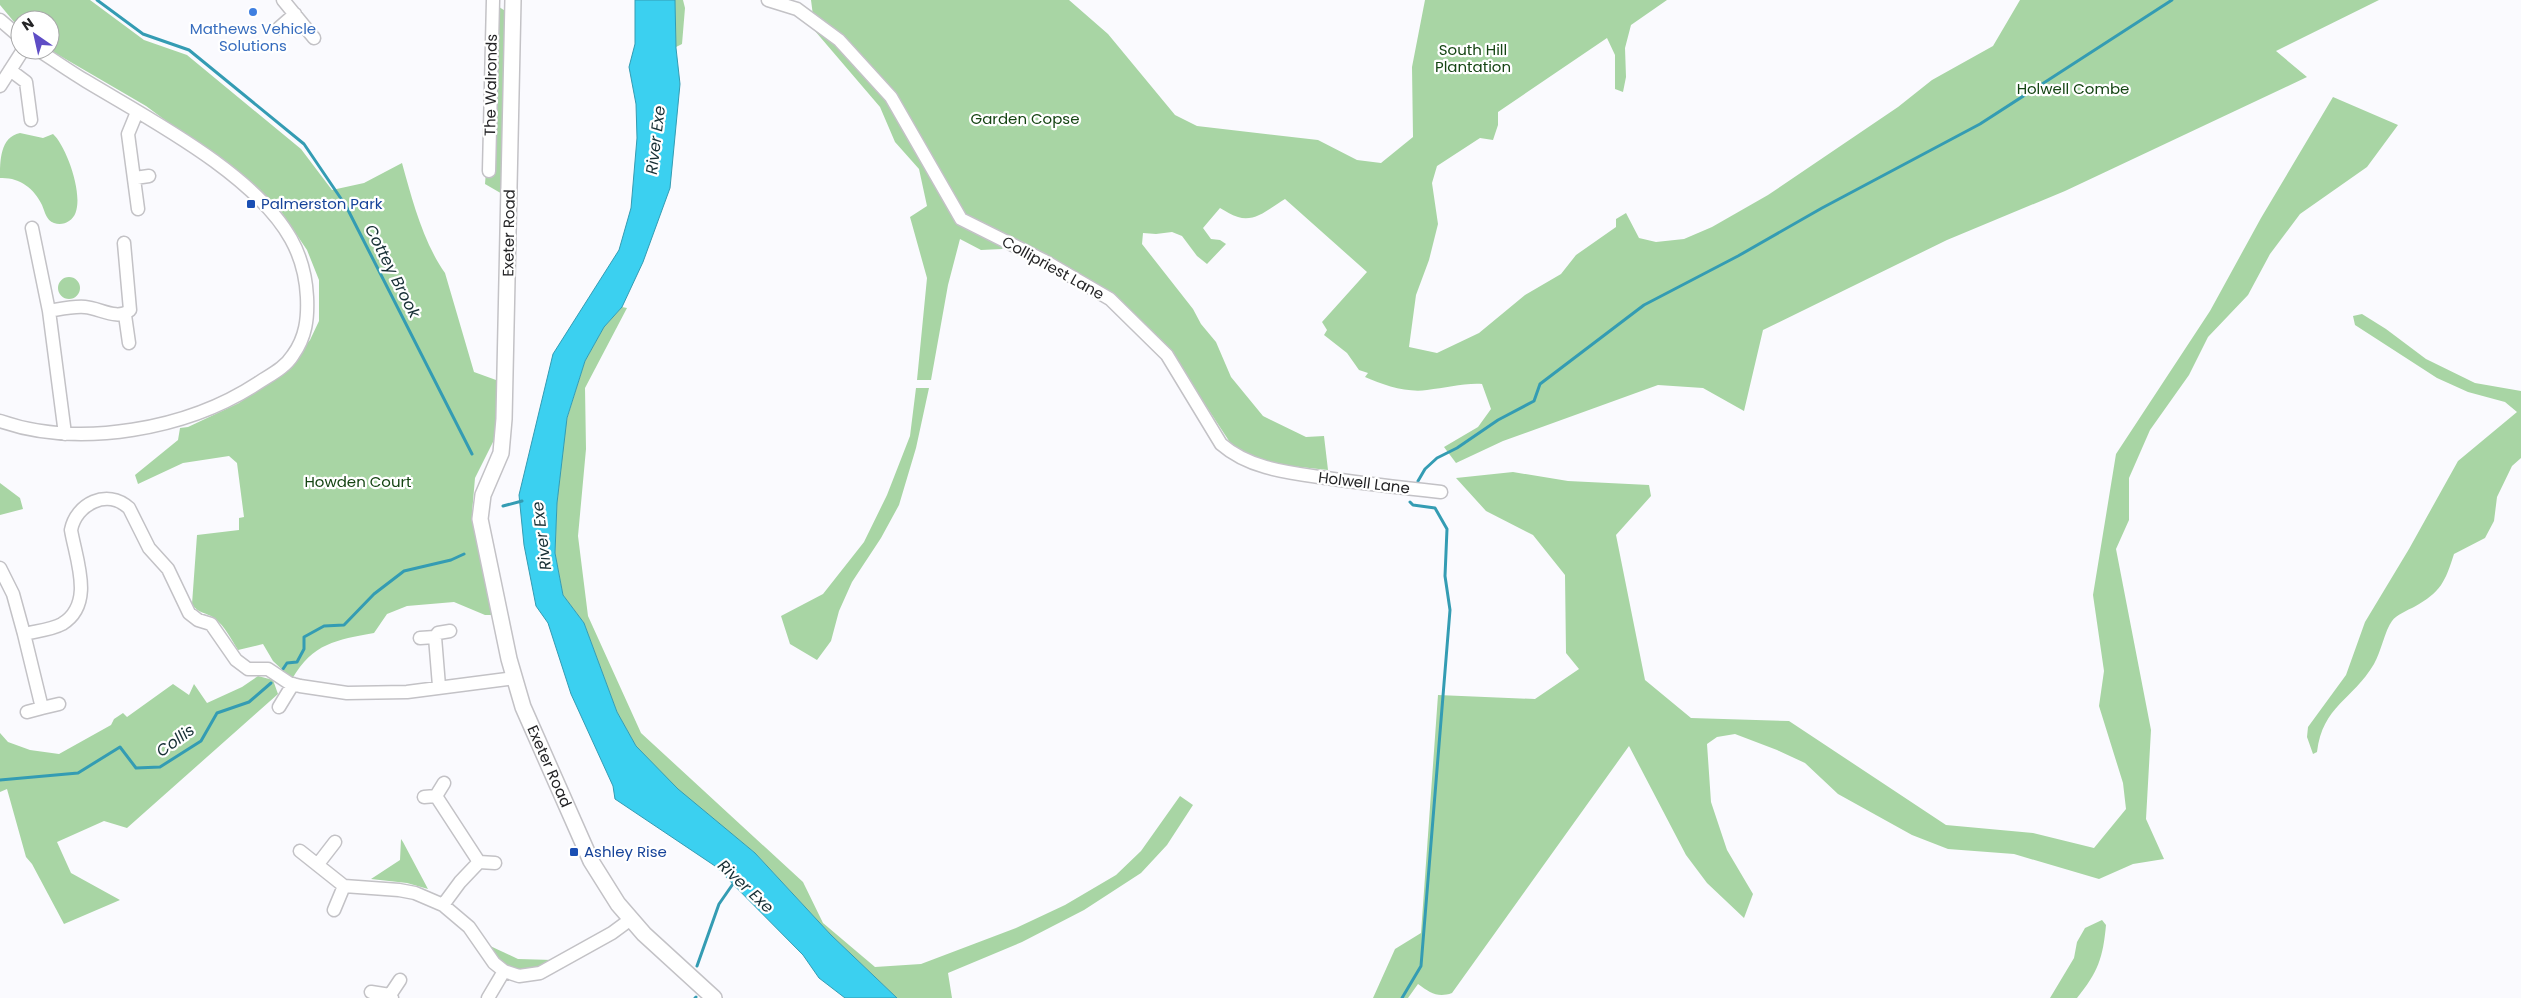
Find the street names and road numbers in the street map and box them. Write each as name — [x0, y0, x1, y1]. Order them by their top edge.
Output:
street label: The Walronds — [479, 34, 502, 136]
street label: Exeter Road — [497, 189, 520, 277]
street label: Collipriest Lane — [998, 231, 1108, 304]
street label: Holwell Lane — [1317, 466, 1411, 499]
street label: Exeter Road — [522, 722, 577, 811]

